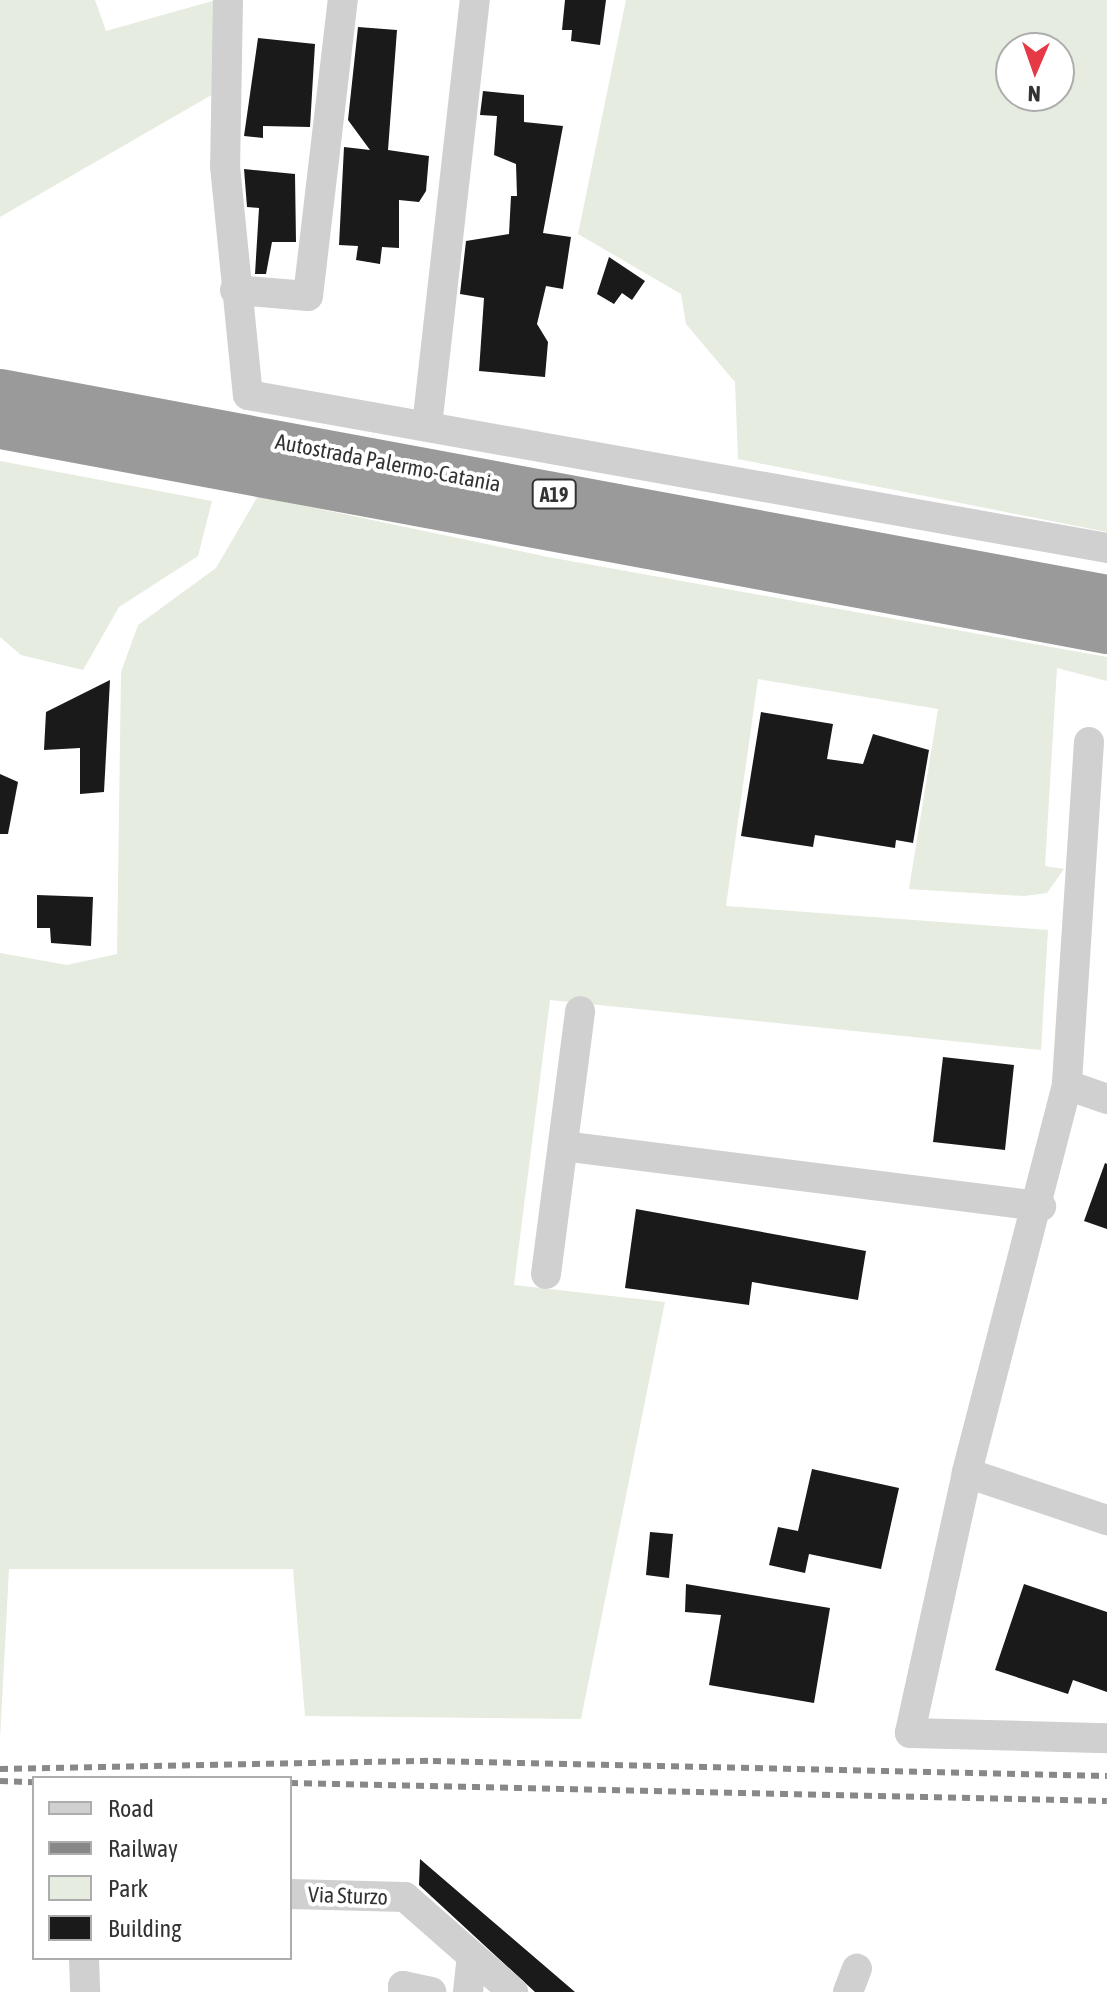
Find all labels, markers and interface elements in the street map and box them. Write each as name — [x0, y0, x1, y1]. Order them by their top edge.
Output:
north arrow — [995, 32, 1075, 112]
text: N — [1027, 81, 1041, 107]
street label: Autostrada Palermo-Catania — [273, 428, 503, 498]
road number: A19 — [530, 478, 578, 510]
legend — [32, 1776, 292, 1960]
text: Road — [108, 1795, 154, 1822]
text: Railway — [108, 1835, 178, 1862]
text: Park — [108, 1875, 148, 1902]
street label: Via Sturzo — [308, 1881, 388, 1911]
text: Building — [108, 1915, 181, 1942]

